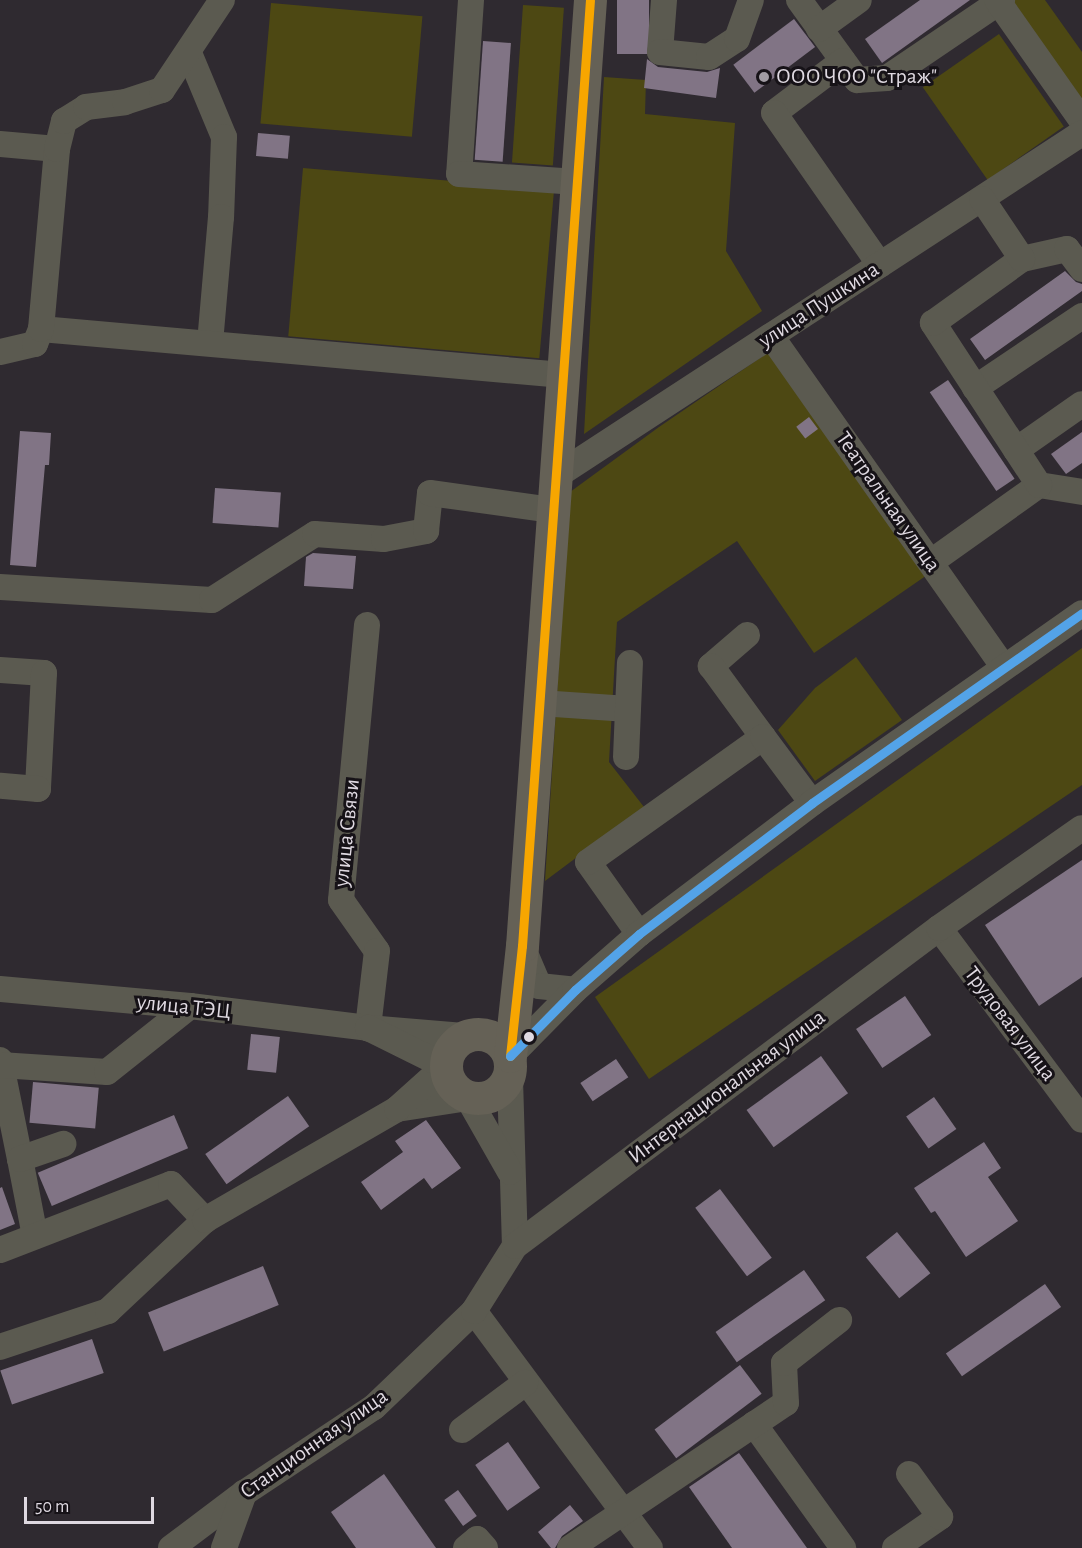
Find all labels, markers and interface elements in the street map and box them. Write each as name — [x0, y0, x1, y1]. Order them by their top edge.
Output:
place label: ООО ЧОО "Страж" — [776, 64, 937, 90]
marker: ООО ЧОО "Страж" — [757, 70, 771, 84]
street label: улица Пушкина — [754, 256, 884, 354]
street label: Театральная улица — [830, 427, 946, 577]
street label: улица Связи — [328, 778, 366, 888]
street label: Трудовая улица — [958, 962, 1062, 1086]
street label: улица ТЭЦ — [136, 989, 232, 1025]
street label: Интернациональная улица — [623, 1004, 831, 1170]
unlabelled marker — [523, 1031, 535, 1043]
street label: Станционная улица — [235, 1383, 393, 1505]
scale bar — [27, 1485, 158, 1523]
text: 50 m — [35, 1498, 69, 1516]

